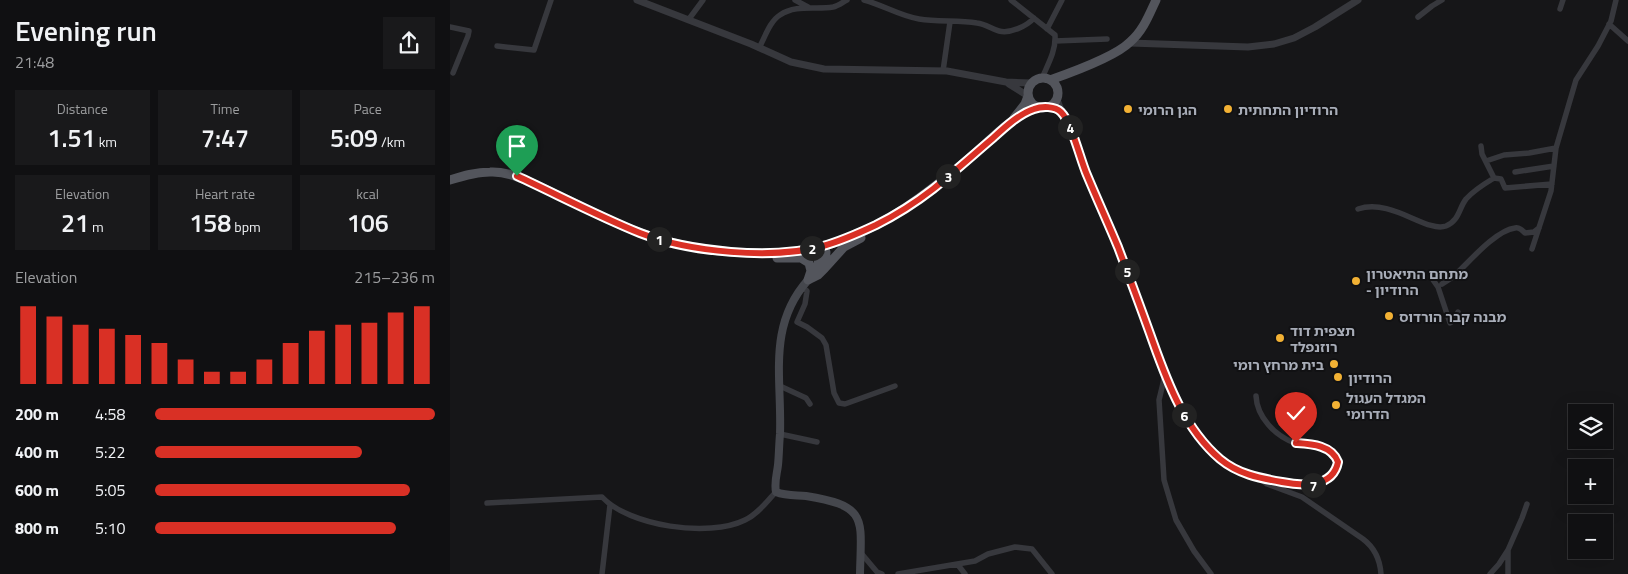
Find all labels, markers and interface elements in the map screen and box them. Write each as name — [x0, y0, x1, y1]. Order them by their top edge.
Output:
text: Evening run — [15, 9, 157, 52]
button: share — [383, 17, 435, 69]
text: 21:48 — [15, 50, 54, 74]
text: Distance — [57, 98, 108, 119]
text: Time — [210, 98, 240, 119]
text: Pace — [353, 98, 382, 119]
place label: הגן הרומי — [1138, 99, 1197, 120]
place label: הרודיון התחתית — [1238, 99, 1338, 120]
marker: הגן הרומי — [1122, 103, 1134, 115]
marker: הרודיון התחתית — [1222, 103, 1234, 115]
pin: 4 — [1058, 114, 1082, 140]
text: 4 — [1067, 117, 1074, 138]
text: 1.51 — [48, 119, 96, 157]
text: 7:47 — [201, 119, 249, 157]
text: 5:09 — [330, 119, 378, 157]
pin — [496, 125, 538, 176]
text: km — [96, 131, 117, 152]
text: /km — [378, 131, 405, 152]
icon: arrive — [503, 132, 531, 160]
pin: 3 — [936, 164, 960, 188]
text: 3 — [945, 166, 952, 187]
text: Elevation — [55, 183, 110, 204]
text: Heart rate — [195, 183, 255, 204]
text: kcal — [356, 183, 379, 204]
text: 21 — [61, 204, 89, 242]
text: 158 — [189, 204, 231, 242]
text: 106 — [347, 204, 389, 242]
text: m — [89, 216, 104, 237]
text: bpm — [231, 216, 261, 237]
pin: 1 — [646, 226, 672, 252]
text: 1 — [656, 229, 663, 250]
pin: 2 — [800, 236, 824, 260]
text: 2 — [809, 238, 816, 259]
pin: 5 — [1114, 258, 1140, 284]
text: 5 — [1124, 261, 1131, 282]
place label: מתחם התיאטרון - הרודיון — [1366, 263, 1468, 300]
text: Elevation — [15, 265, 77, 289]
text: 215–236 m — [354, 265, 435, 289]
marker: מתחם התיאטרון - הרודיון — [1350, 275, 1362, 287]
place label: מבנה קבר הורדוס — [1399, 306, 1507, 327]
marker: מבנה קבר הורדוס — [1383, 310, 1395, 322]
place label: תצפית דוד רוזנפלד — [1290, 320, 1355, 357]
marker: תצפית דוד רוזנפלד — [1274, 332, 1286, 344]
place label: בית מרחץ רומי — [1233, 354, 1324, 375]
marker: בית מרחץ רומי — [1328, 358, 1340, 370]
place label: הרודיון — [1348, 367, 1392, 388]
marker: הרודיון — [1332, 371, 1344, 383]
place label: המגדל העגול הדרומי — [1346, 387, 1426, 424]
pin — [1275, 392, 1317, 443]
icon: check — [1282, 399, 1310, 427]
marker: המגדל העגול הדרומי — [1330, 399, 1342, 411]
text: 200 m — [15, 402, 59, 426]
text: 4:58 — [95, 402, 125, 426]
pin: 6 — [1172, 402, 1196, 428]
map controls — [1568, 404, 1613, 559]
button: layers — [1568, 404, 1613, 449]
text: 6 — [1181, 405, 1188, 426]
text: 400 m — [15, 440, 59, 464]
text: 5:22 — [95, 440, 125, 464]
button: + — [1568, 459, 1613, 504]
pin: 7 — [1300, 472, 1326, 498]
text: 7 — [1310, 475, 1317, 496]
text: 600 m — [15, 478, 59, 502]
text: 5:05 — [95, 478, 125, 502]
button: − — [1568, 514, 1613, 559]
text: 800 m — [15, 516, 59, 540]
text: 5:10 — [95, 516, 125, 540]

